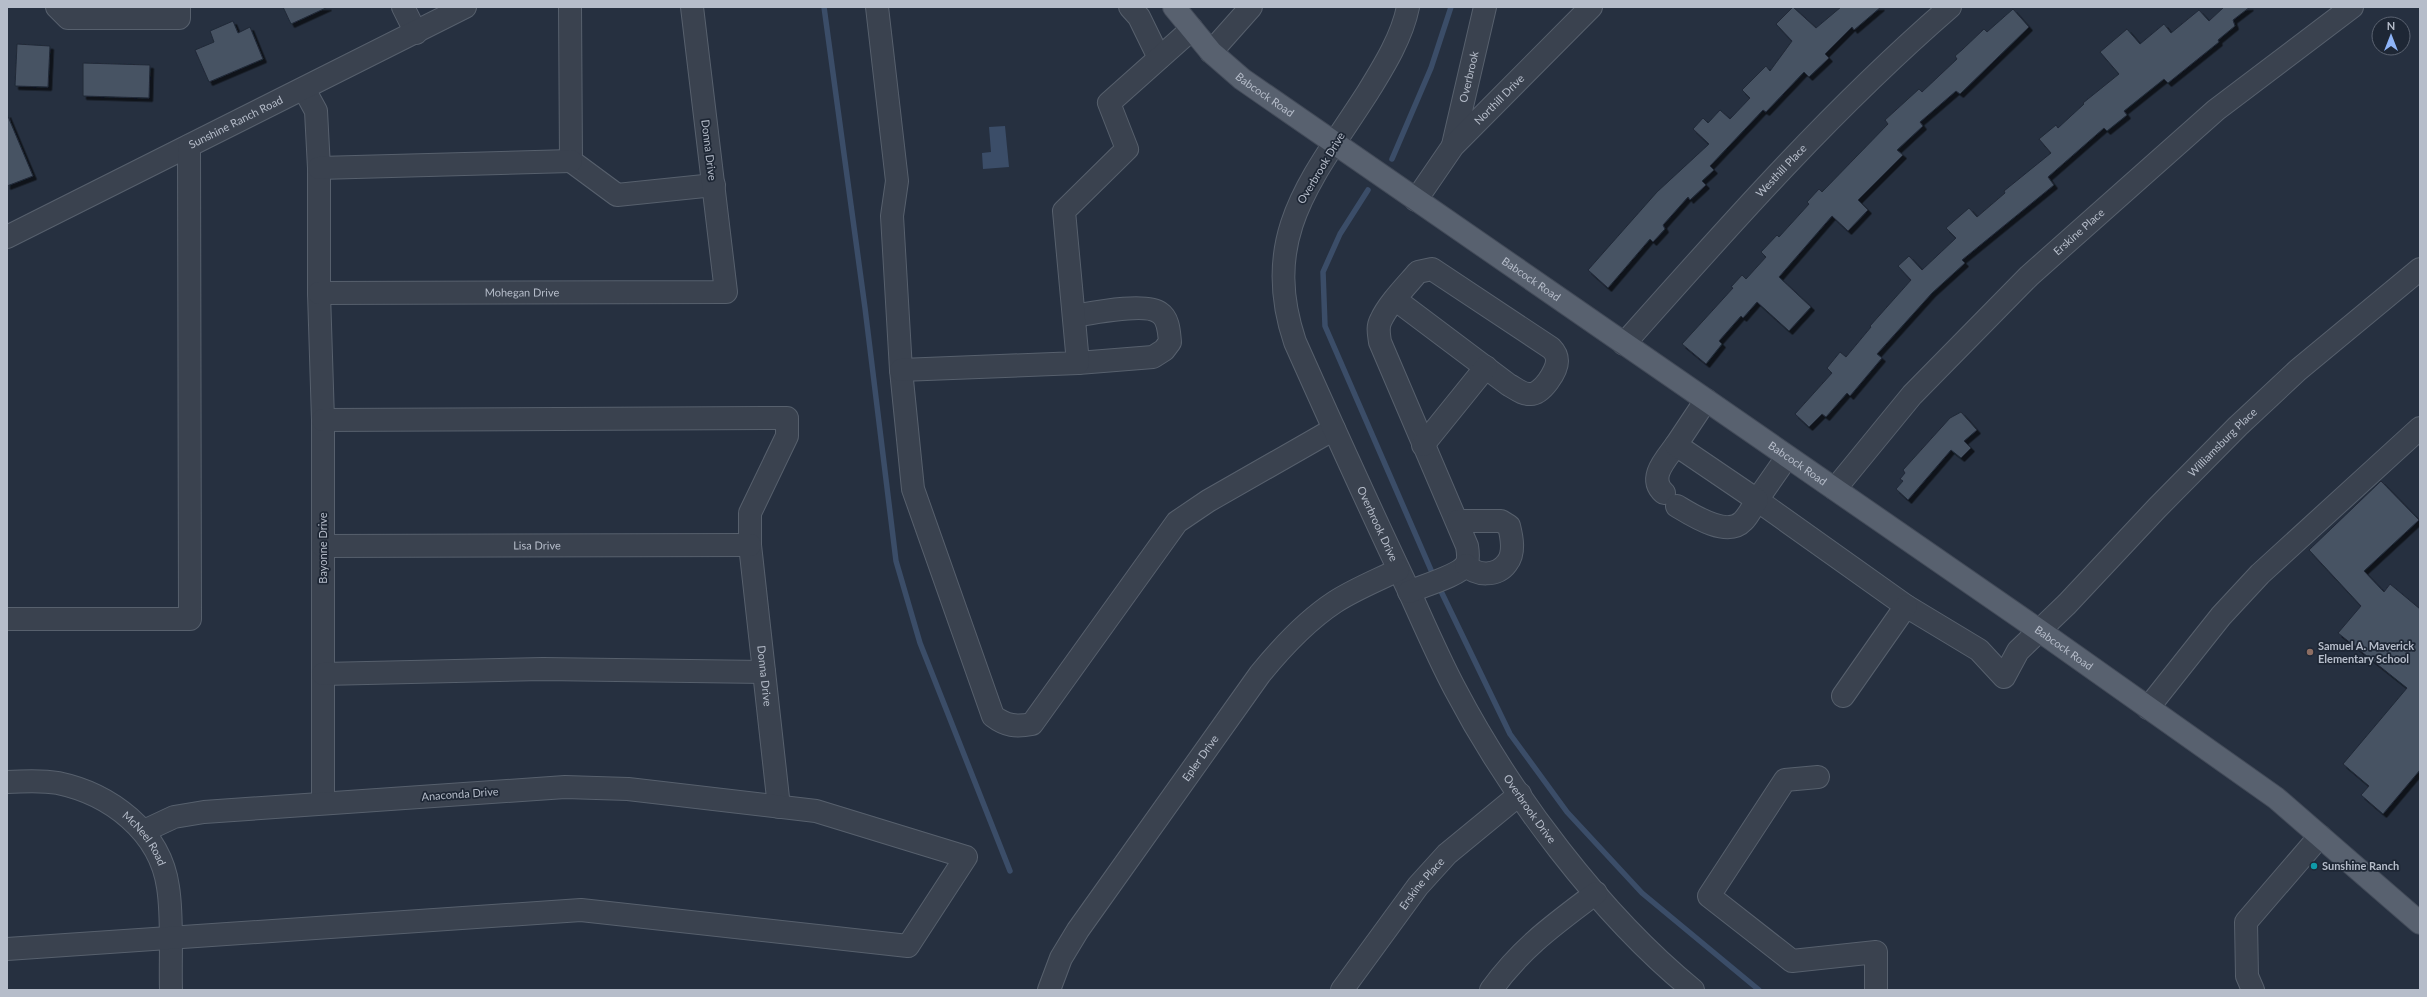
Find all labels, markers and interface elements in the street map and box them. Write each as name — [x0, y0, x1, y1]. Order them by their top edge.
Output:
north arrow — [2371, 16, 2411, 56]
text: N — [2387, 19, 2395, 32]
street label: Overbrook — [1456, 49, 1481, 104]
street label: Babcock Road — [1233, 69, 1297, 119]
street label: Northill Drive — [1471, 71, 1527, 127]
street label: Sunshine Ranch Road — [186, 93, 285, 151]
street label: Donna Drive — [699, 119, 720, 181]
street label: Overbrook Drive — [1294, 129, 1347, 206]
street label: Westhill Place — [1753, 141, 1809, 199]
street label: Erskine Place — [2050, 205, 2107, 257]
street label: Babcock Road — [1500, 254, 1563, 303]
street label: Mohegan Drive — [485, 285, 560, 299]
street label: Williamsburg Place — [2185, 405, 2259, 479]
street label: Babcock Road — [1766, 438, 1830, 488]
street label: Overbrook Drive — [1355, 484, 1401, 563]
street label: Bayonne Drive — [316, 512, 329, 584]
street label: Lisa Drive — [513, 538, 561, 552]
street label: Babcock Road — [2033, 623, 2096, 673]
place label: Samuel A. Maverick Elementary School — [2318, 639, 2414, 665]
street label: Donna Drive — [755, 644, 775, 707]
marker: Samuel A. Maverick Elementary School — [2305, 647, 2315, 657]
street label: Epler Drive — [1179, 732, 1221, 783]
street label: Overbrook Drive — [1501, 772, 1559, 846]
street label: Anaconda Drive — [421, 784, 499, 803]
street label: McNeel Road — [120, 808, 169, 867]
street label: Erskine Place — [1396, 854, 1447, 912]
place label: Sunshine Ranch — [2322, 859, 2399, 872]
marker: Sunshine Ranch — [2309, 861, 2319, 871]

